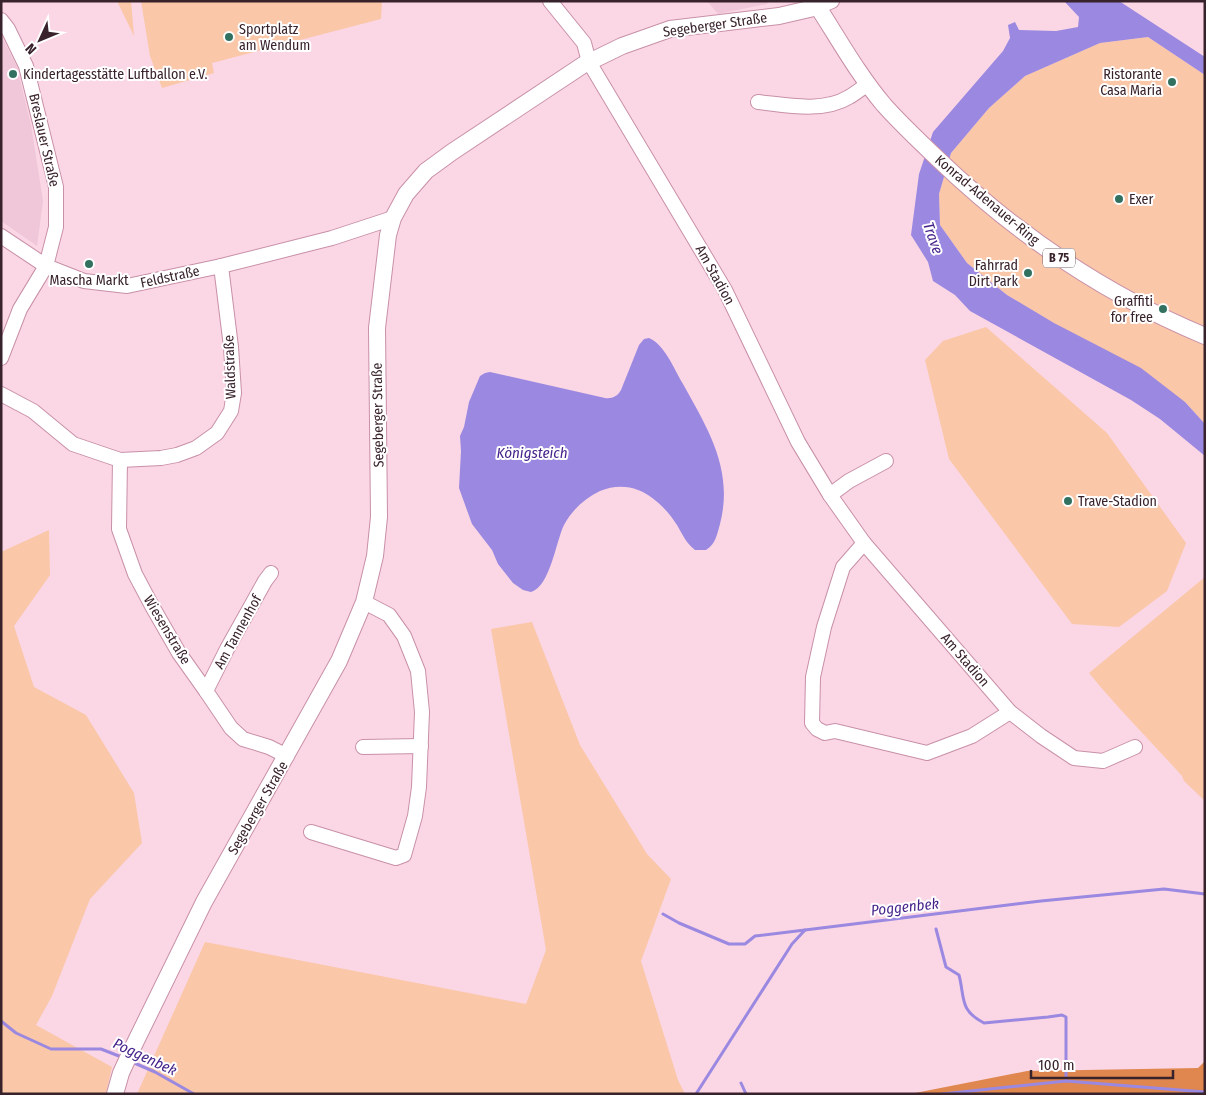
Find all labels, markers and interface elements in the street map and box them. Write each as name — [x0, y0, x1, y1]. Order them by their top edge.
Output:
street label: Segeberger Straße — [662, 9, 768, 41]
north arrow — [15, 15, 65, 65]
place label: Sportplatz am Wendum — [239, 21, 310, 54]
marker: Sportplatz am Wendum — [223, 31, 235, 43]
text: N — [22, 40, 40, 58]
place label: Kindertagesstätte Luftballon e.V. — [23, 66, 207, 83]
place label: Ristorante Casa Maria — [1100, 66, 1162, 99]
marker: Kindertagesstätte Luftballon e.V. — [7, 68, 19, 80]
marker: Ristorante Casa Maria — [1166, 76, 1178, 88]
street label: Breslauer Straße — [25, 92, 63, 188]
street label: Konrad-Adenauer-Ring — [931, 151, 1043, 249]
place label: Exer — [1129, 191, 1153, 208]
marker: Exer — [1113, 193, 1125, 205]
water label: Trave — [919, 220, 947, 256]
street label: Am Stadion — [692, 242, 738, 308]
road number: B 75 — [1043, 248, 1075, 268]
place label: Fahrrad Dirt Park — [969, 257, 1018, 290]
marker: Mascha Markt — [83, 258, 95, 270]
street label: Feldstraße — [139, 262, 201, 292]
marker: Fahrrad Dirt Park — [1022, 267, 1034, 279]
place label: Mascha Markt — [49, 272, 129, 289]
place label: Graffiti for free — [1111, 293, 1153, 326]
marker: Graffiti for free — [1157, 303, 1169, 315]
street label: Waldstraße — [220, 335, 240, 399]
street label: Segeberger Straße — [369, 362, 387, 468]
water label: Königsteich — [496, 444, 568, 462]
place label: Trave-Stadion — [1078, 493, 1157, 510]
marker: Trave-Stadion — [1062, 495, 1074, 507]
street label: Am Tannenhof — [211, 590, 266, 672]
street label: Wiesenstraße — [140, 592, 194, 668]
street label: Am Stadion — [937, 630, 993, 690]
street label: Segeberger Straße — [224, 758, 292, 858]
water label: Poggenbek — [870, 894, 940, 920]
water label: Poggenbek — [110, 1034, 180, 1080]
scale bar — [1031, 1048, 1174, 1080]
text: 100 m — [1038, 1056, 1075, 1074]

